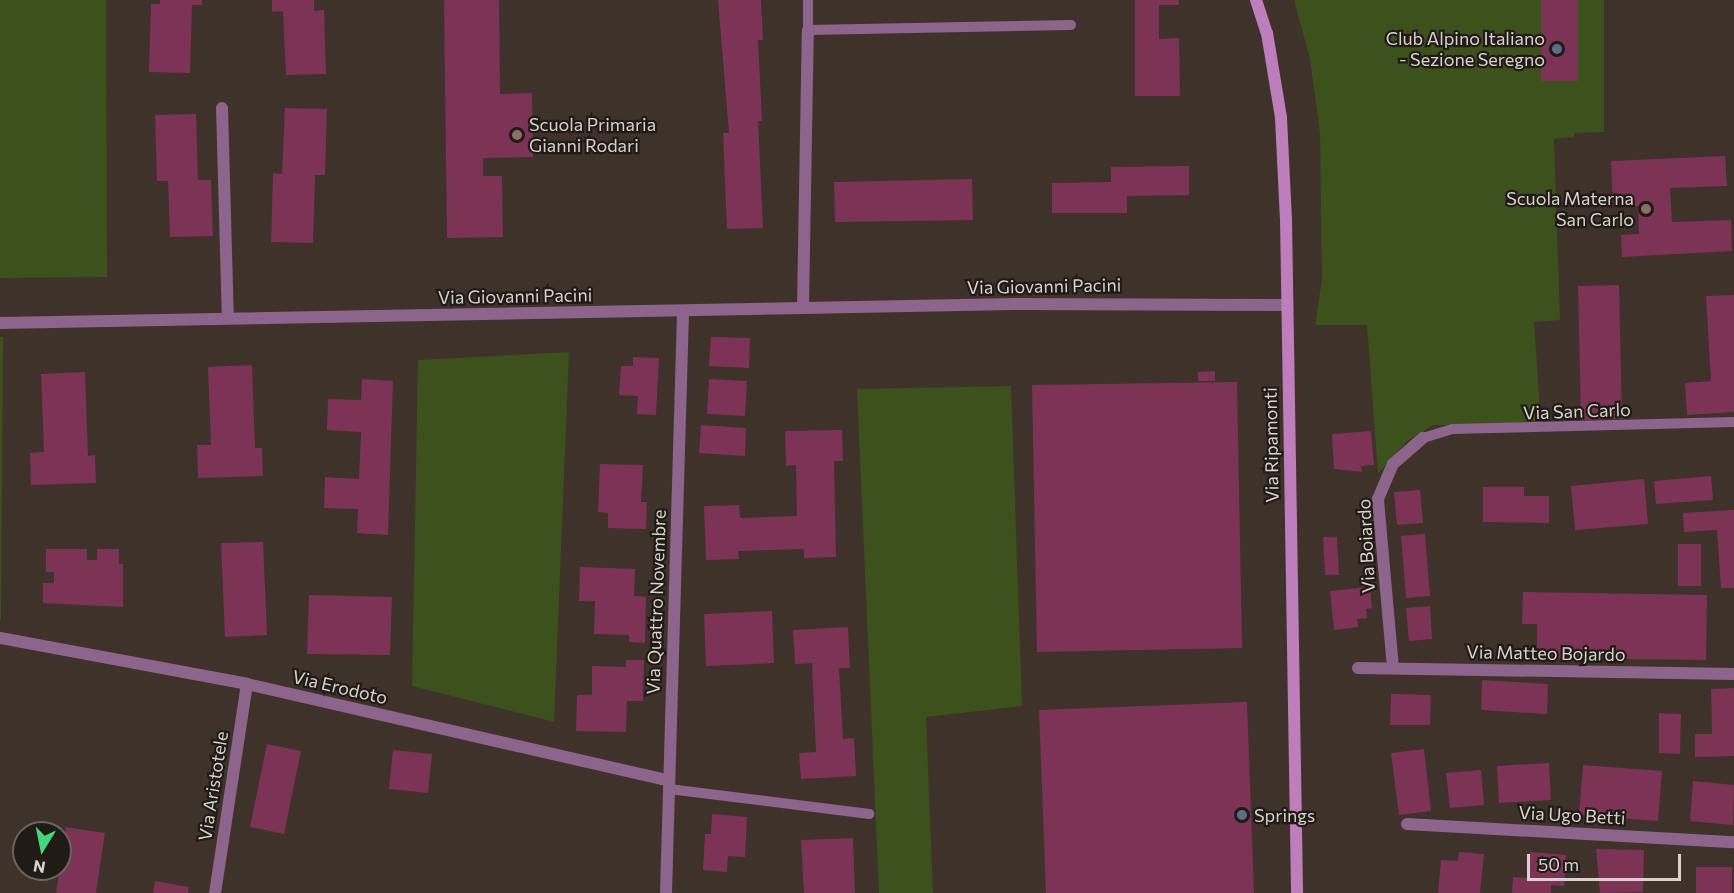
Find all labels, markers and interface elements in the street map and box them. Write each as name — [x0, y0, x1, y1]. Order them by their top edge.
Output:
place label: Club Alpino Italiano - Sezione Seregno — [1386, 28, 1545, 70]
marker: Club Alpino Italiano - Sezione Seregno — [1550, 42, 1564, 56]
place label: Scuola Primaria Gianni Rodari — [529, 114, 656, 156]
marker: Scuola Primaria Gianni Rodari — [510, 128, 524, 142]
place label: Scuola Materna San Carlo — [1506, 188, 1634, 230]
marker: Scuola Materna San Carlo — [1639, 202, 1653, 216]
street label: Via Giovanni Pacini — [967, 274, 1121, 298]
street label: Via Giovanni Pacini — [438, 284, 592, 308]
street label: Via Ripamonti — [1259, 387, 1283, 503]
street label: Via San Carlo — [1523, 398, 1631, 424]
street label: Via Boiardo — [1353, 498, 1379, 594]
street label: Via Quattro Novembre — [642, 509, 670, 695]
street label: Via Matteo Bojardo — [1466, 641, 1626, 665]
street label: Via Erodoto — [290, 666, 390, 708]
street label: Via Aristotele — [194, 730, 232, 842]
street label: Via Ugo Betti — [1518, 801, 1626, 829]
place label: Springs — [1254, 804, 1315, 826]
marker: Springs — [1235, 808, 1249, 822]
north arrow — [12, 821, 72, 881]
scale bar — [1530, 842, 1684, 880]
text: 50 m — [1538, 853, 1579, 875]
text: N — [32, 857, 47, 878]

